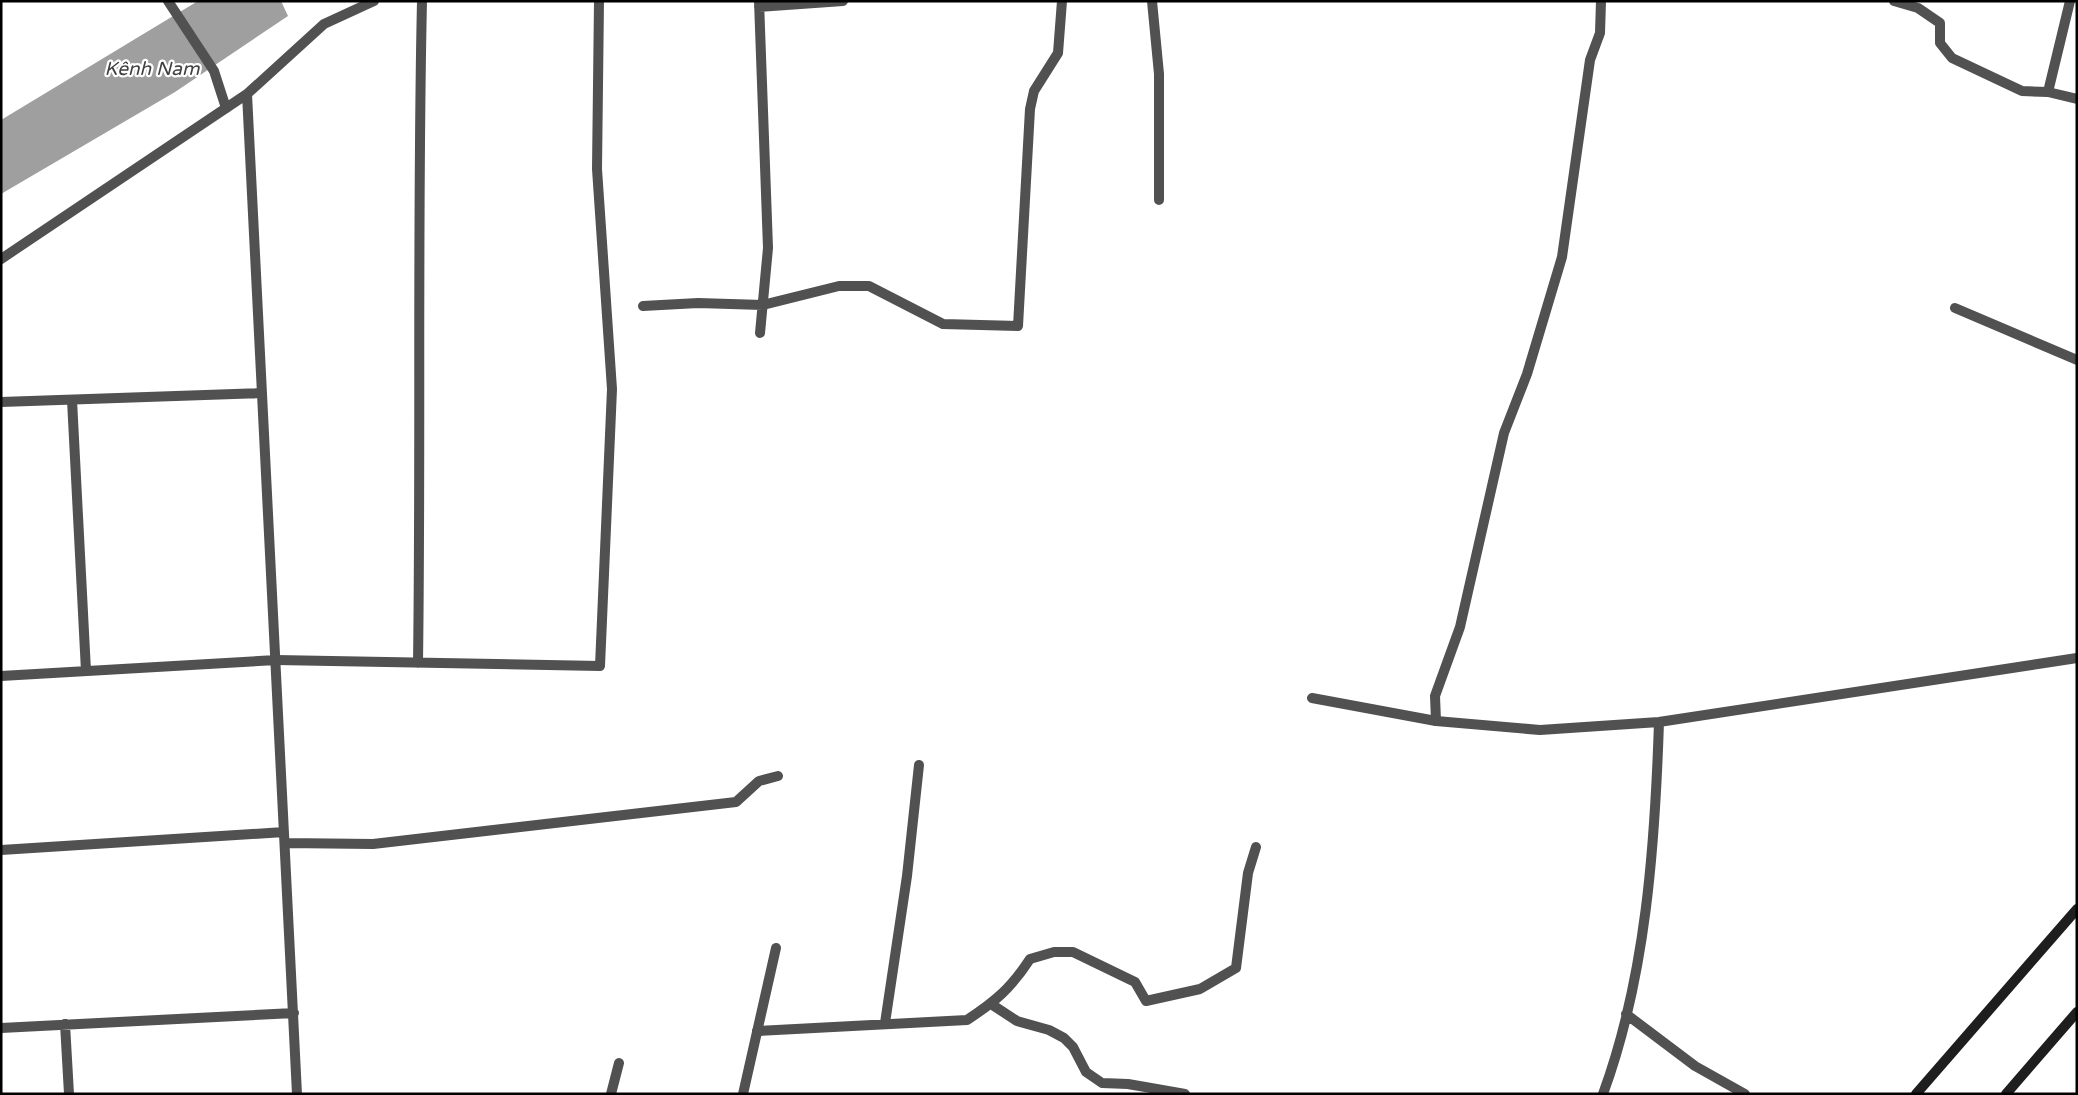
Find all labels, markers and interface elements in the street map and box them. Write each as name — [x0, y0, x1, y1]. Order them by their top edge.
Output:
water label: Kênh Nam — [105, 58, 200, 80]

